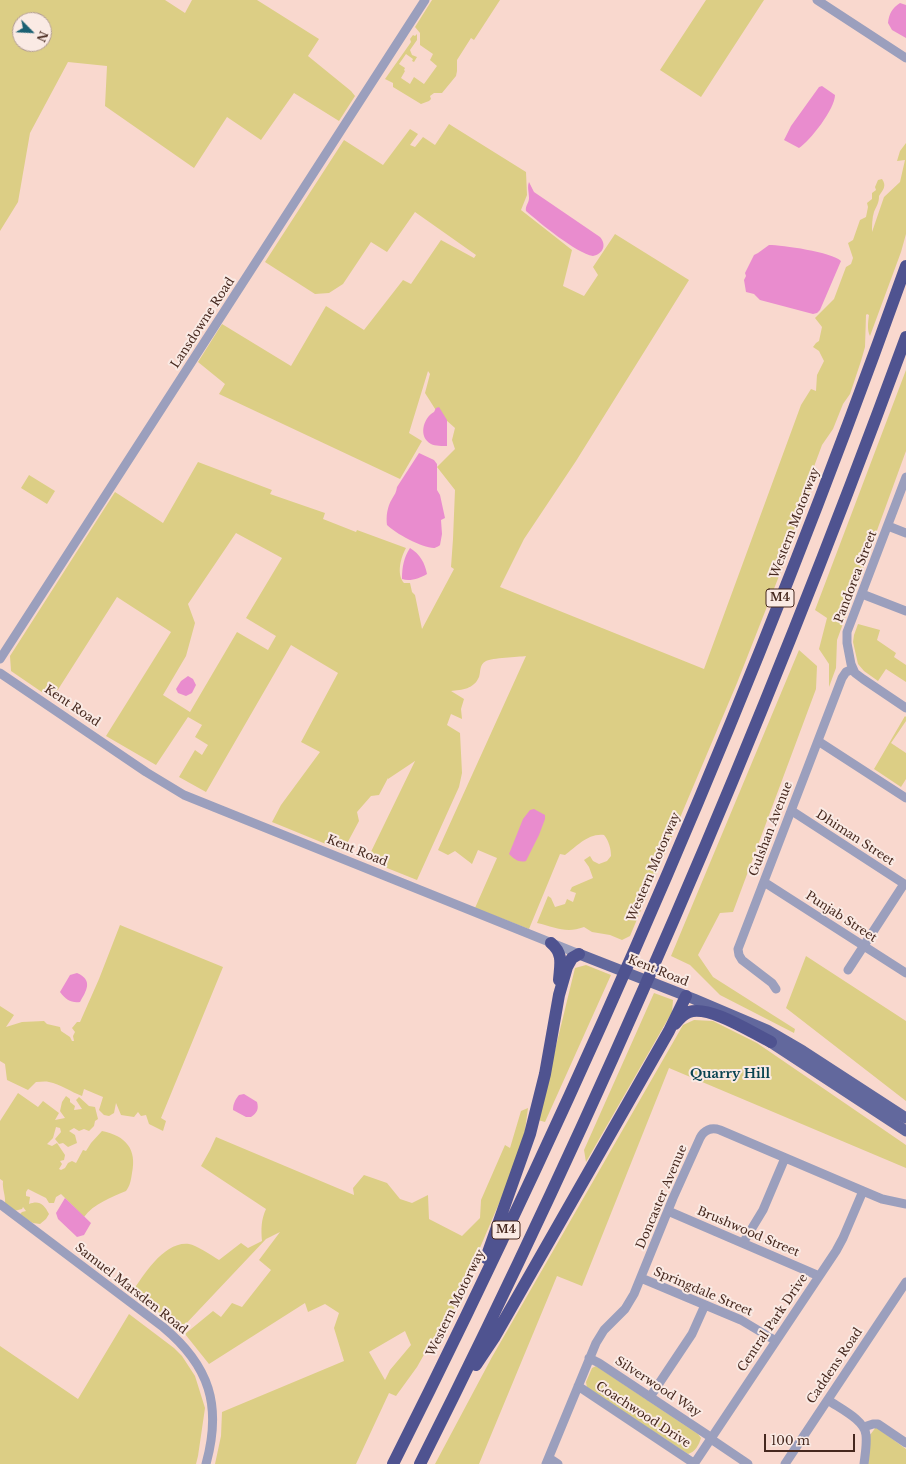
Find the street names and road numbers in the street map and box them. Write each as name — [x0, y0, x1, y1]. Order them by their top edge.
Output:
street label: Lansdowne Road — [168, 275, 238, 371]
street label: Western Motorway — [767, 466, 823, 580]
street label: Pandorea Street — [832, 529, 880, 625]
road number: M4 — [766, 589, 794, 607]
street label: Kent Road — [41, 682, 103, 730]
street label: Gulshan Avenue — [746, 780, 796, 878]
street label: Dhiman Street — [813, 807, 897, 869]
street label: Western Motorway — [624, 810, 684, 924]
street label: Kent Road — [325, 832, 389, 870]
street label: Punjab Street — [803, 889, 879, 945]
street label: Kent Road — [626, 952, 690, 990]
street label: Doncaster Avenue — [634, 1143, 690, 1251]
street label: Brushwood Street — [695, 1204, 801, 1260]
road number: M4 — [492, 1221, 520, 1239]
street label: Samuel Marsden Road — [72, 1241, 190, 1337]
street label: Western Motorway — [424, 1247, 488, 1359]
street label: Springdale Street — [651, 1265, 755, 1319]
street label: Central Park Drive — [735, 1271, 811, 1375]
street label: Caddens Road — [804, 1325, 866, 1407]
street label: Silverwood Way — [612, 1354, 704, 1420]
street label: Coachwood Drive — [593, 1379, 693, 1451]

